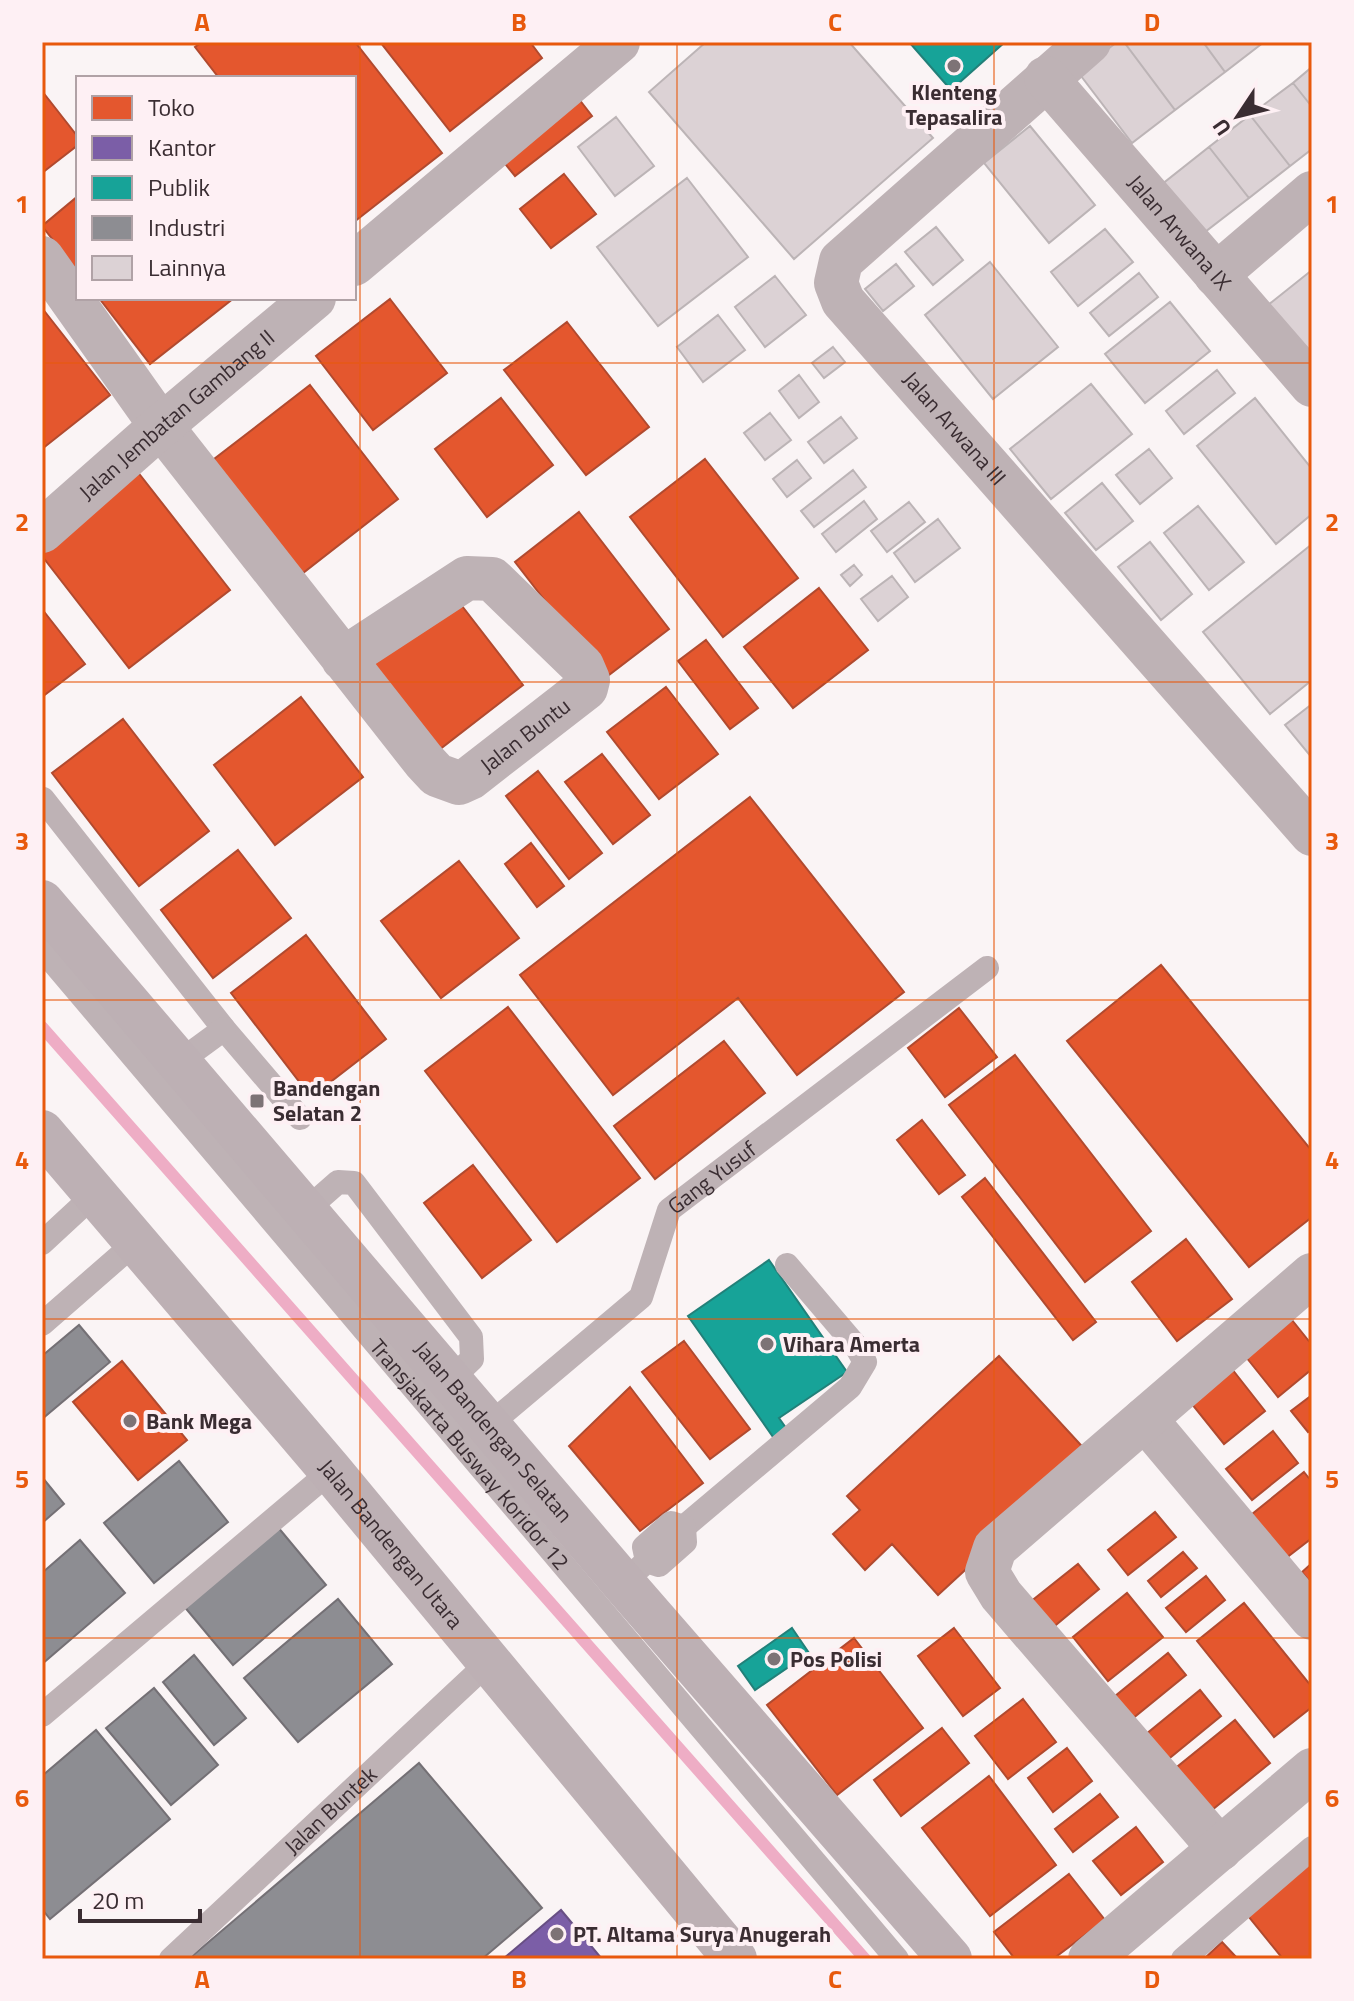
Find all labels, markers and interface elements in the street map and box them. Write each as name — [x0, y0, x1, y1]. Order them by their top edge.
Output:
text: A — [194, 2, 210, 41]
text: B — [511, 2, 527, 41]
text: C — [828, 2, 842, 41]
text: D — [1144, 2, 1160, 41]
marker: Klenteng Tepasalira — [945, 57, 963, 75]
place label: Klenteng Tepasalira — [905, 75, 1003, 134]
legend — [76, 76, 356, 300]
north arrow — [1198, 76, 1278, 156]
text: Toko — [148, 89, 195, 125]
text: U — [1204, 112, 1240, 143]
text: Kantor — [148, 129, 216, 165]
street label: Jalan Arwana IX — [1120, 167, 1240, 298]
text: Publik — [148, 169, 210, 205]
text: 1 — [15, 184, 29, 223]
text: 1 — [1325, 184, 1339, 223]
text: Industri — [148, 209, 225, 245]
text: Lainnya — [148, 249, 226, 285]
street label: Jalan Jembatan Gambang II — [71, 321, 282, 508]
street label: Jalan Arwana III — [895, 363, 1015, 493]
text: 2 — [15, 502, 29, 541]
text: 2 — [1325, 502, 1339, 541]
street label: Jalan Buntu — [472, 689, 578, 781]
text: 3 — [15, 821, 29, 860]
text: 3 — [1325, 821, 1339, 860]
place label: Bandengan Selatan 2 — [273, 1071, 380, 1130]
marker: Bandengan Selatan 2 — [248, 1092, 266, 1110]
street label: Gang Yusuf — [660, 1132, 764, 1222]
text: 4 — [15, 1140, 29, 1179]
text: 4 — [1325, 1140, 1339, 1179]
place label: Vihara Amerta — [783, 1327, 920, 1361]
street label: Transjakarta Busway Koridor 12 — [362, 1331, 578, 1578]
street label: Jalan Bandengan Selatan — [406, 1333, 581, 1530]
marker: Vihara Amerta — [758, 1335, 776, 1353]
place label: Bank Mega — [146, 1404, 252, 1438]
marker: Bank Mega — [121, 1412, 139, 1430]
street label: Jalan Bandengan Utara — [311, 1451, 472, 1636]
text: 5 — [15, 1459, 29, 1498]
text: 5 — [1325, 1459, 1339, 1498]
place label: Pos Polisi — [790, 1642, 882, 1676]
marker: Pos Polisi — [765, 1650, 783, 1668]
street label: Jalan Buntek — [276, 1758, 385, 1862]
text: 6 — [15, 1778, 29, 1817]
text: 6 — [1325, 1778, 1339, 1817]
scale bar — [80, 1873, 200, 1923]
text: 20 m — [92, 1882, 144, 1918]
place label: PT. Altama Surya Anugerah — [573, 1917, 831, 1951]
marker: PT. Altama Surya Anugerah — [548, 1925, 566, 1943]
text: A — [194, 1959, 210, 1998]
text: B — [511, 1959, 527, 1998]
text: C — [828, 1959, 842, 1998]
text: D — [1144, 1959, 1160, 1998]

